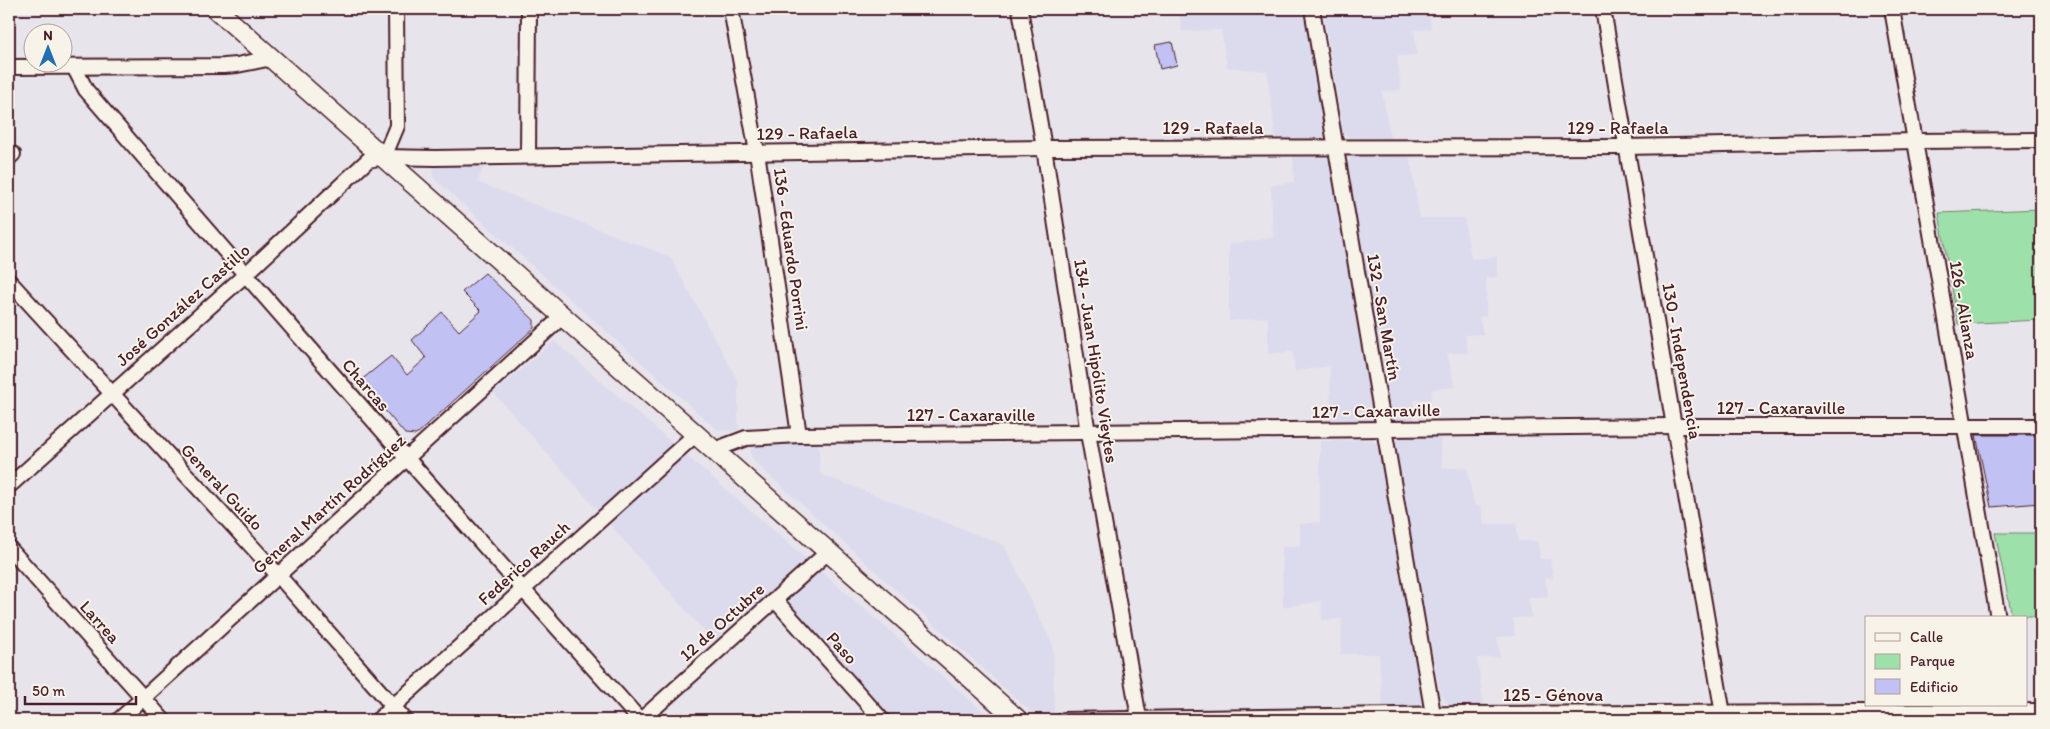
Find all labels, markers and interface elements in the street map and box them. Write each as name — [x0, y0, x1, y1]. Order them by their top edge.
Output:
north arrow — [22, 22, 72, 72]
text: N — [43, 27, 53, 44]
street label: 129 - Rafaela — [1162, 117, 1264, 139]
street label: 129 - Rafaela — [1567, 117, 1669, 139]
street label: 129 - Rafaela — [756, 121, 859, 145]
street label: 136 - Eduardo Porrini — [769, 166, 813, 332]
street label: José González Castillo — [111, 239, 255, 371]
street label: 132 - San Martín — [1362, 252, 1406, 382]
street label: 134 - Juan Hipólito Vieytes — [1069, 257, 1123, 465]
street label: 126 - Alianza — [1944, 259, 1984, 362]
street label: 130 - Independencia — [1657, 281, 1707, 441]
street label: Charcas — [337, 354, 395, 416]
street label: 127 - Caxaraville — [1717, 397, 1845, 419]
street label: 127 - Caxaraville — [1312, 399, 1440, 423]
street label: 127 - Caxaraville — [907, 404, 1035, 426]
street label: General Martín Rodríguez — [248, 429, 411, 579]
street label: General Guido — [176, 439, 268, 535]
street label: Federico Rauch — [473, 516, 575, 610]
street label: 12 de Octubre — [675, 578, 769, 666]
street label: Larrea — [75, 596, 125, 649]
legend — [1865, 616, 2028, 706]
street label: Paso — [822, 627, 862, 669]
text: Calle — [1910, 628, 1943, 646]
text: Parque — [1910, 652, 1955, 670]
scale bar — [25, 674, 136, 706]
text: Edificio — [1910, 678, 1958, 696]
text: 50 m — [32, 682, 65, 700]
street label: 125 - Génova — [1503, 684, 1603, 706]

